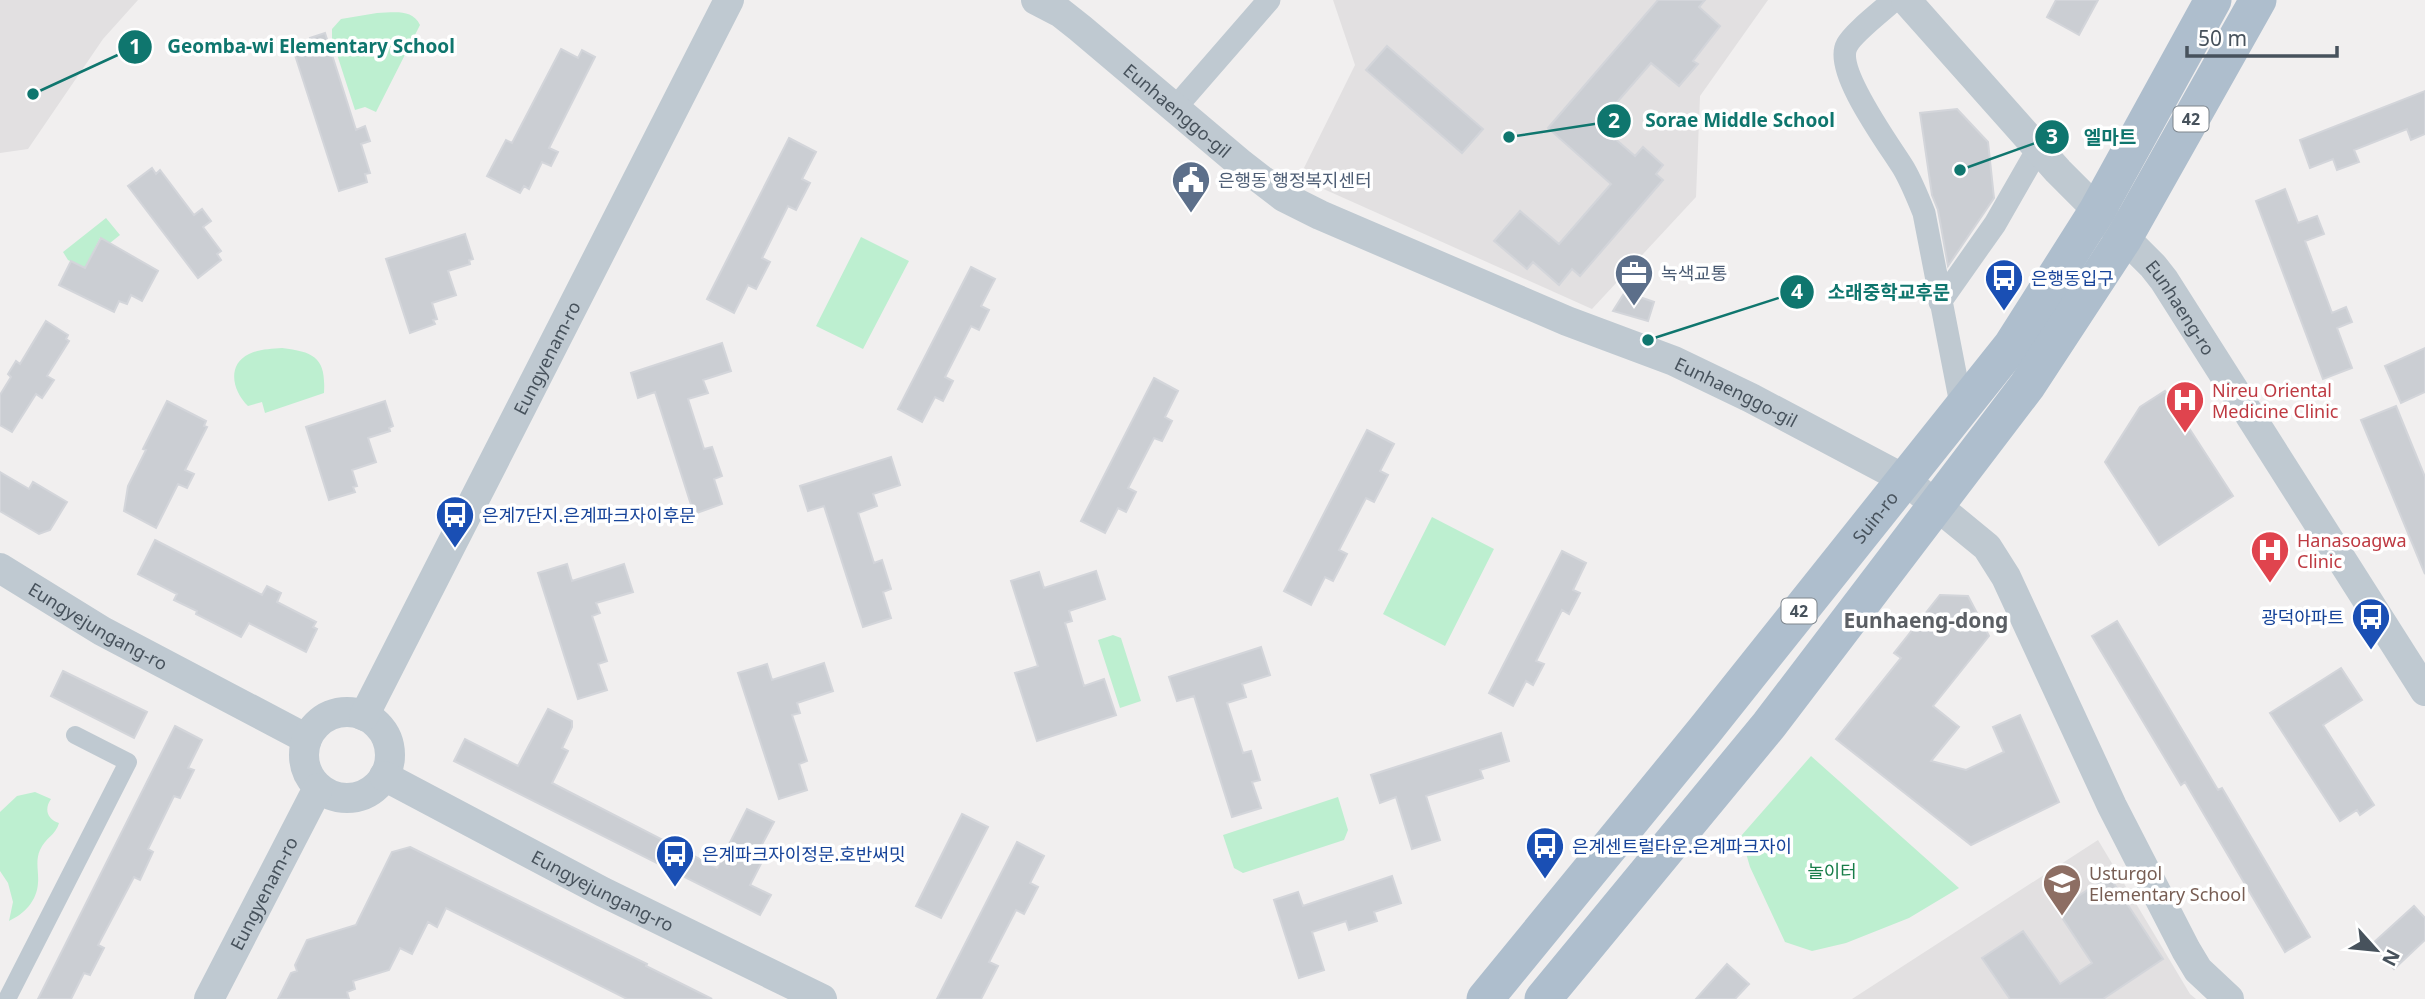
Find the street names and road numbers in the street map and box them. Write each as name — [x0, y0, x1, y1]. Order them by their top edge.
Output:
street label: Eunhaenggo-gil — [1119, 58, 1236, 163]
road number: 42 — [2174, 106, 2208, 132]
street label: Eunhaeng-ro — [2141, 255, 2221, 360]
street label: Eungyenam-ro — [508, 297, 586, 419]
street label: Eunhaenggo-gil — [1671, 351, 1802, 432]
street label: Suin-ro — [1847, 486, 1903, 548]
street label: Eungyejungang-ro — [24, 577, 172, 675]
road number: 42 — [1782, 598, 1816, 624]
street label: Eungyenam-ro — [224, 832, 303, 954]
street label: Eungyejungang-ro — [527, 844, 678, 937]

